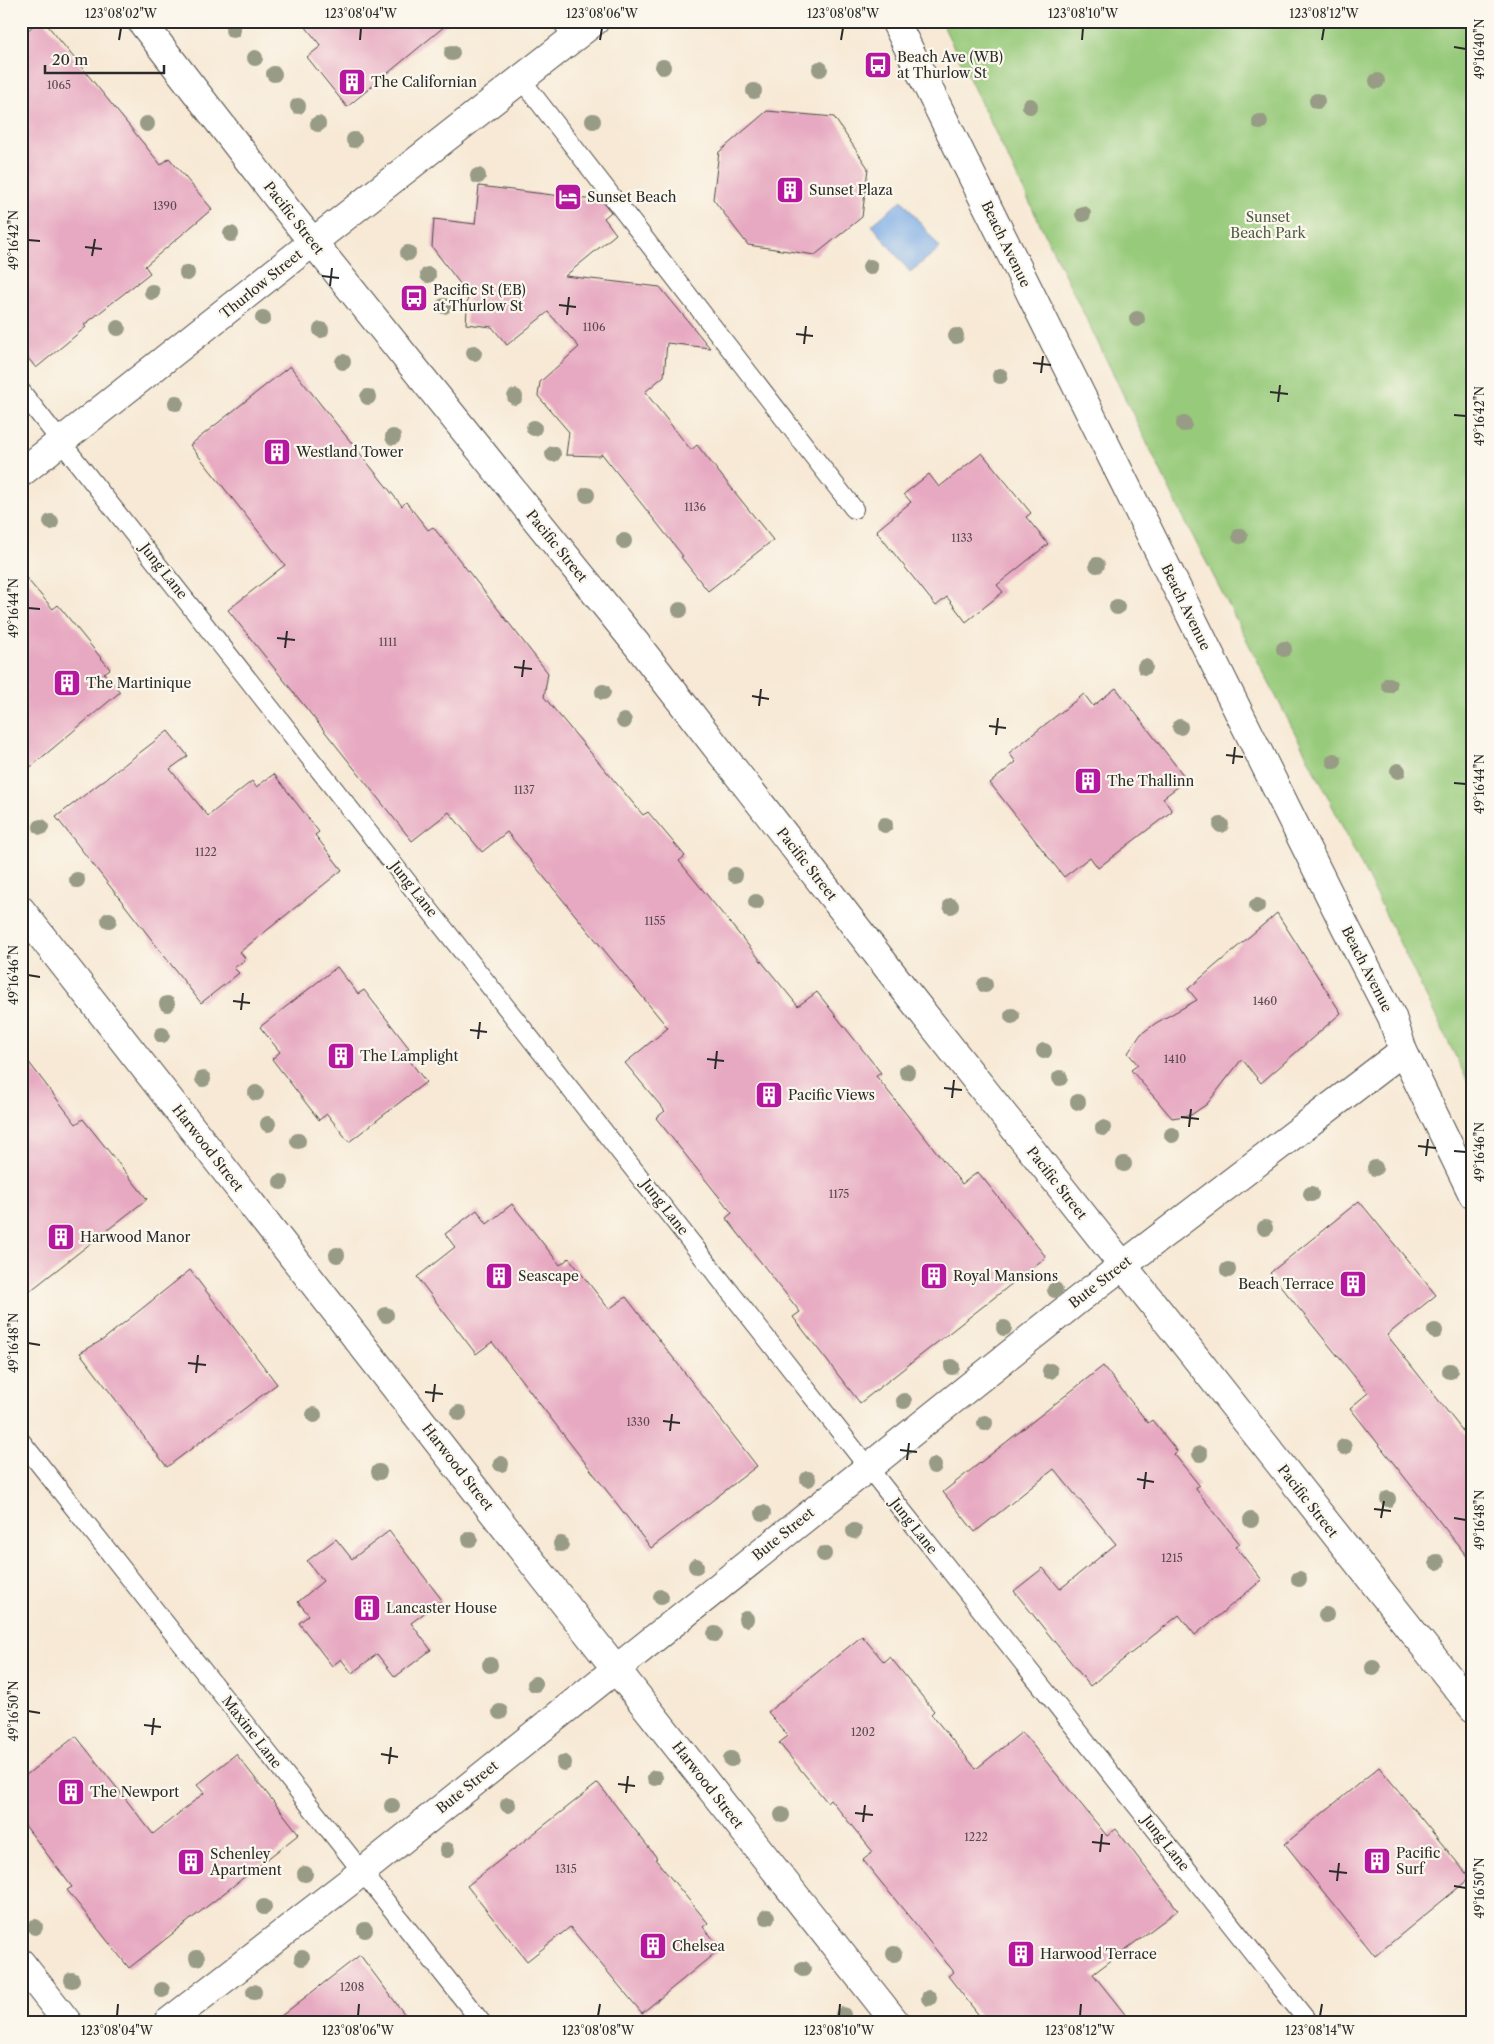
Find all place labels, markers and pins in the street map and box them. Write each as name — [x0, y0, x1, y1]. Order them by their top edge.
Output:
place label: Beach Ave (WB) at Thurlow St — [897, 48, 1003, 82]
bus stop icon: Beach Ave (WB) at Thurlow St — [863, 50, 893, 80]
building icon: The Californian — [337, 67, 367, 97]
place label: The Californian — [371, 73, 477, 91]
building icon: Sunset Plaza — [775, 175, 805, 205]
place label: Sunset Plaza — [809, 181, 893, 199]
hotel icon: Sunset Beach — [553, 182, 583, 212]
place label: Sunset Beach — [587, 188, 677, 206]
place label: Pacific St (EB) at Thurlow St — [433, 281, 526, 315]
bus stop icon: Pacific St (EB) at Thurlow St — [399, 283, 429, 313]
building icon: Westland Tower — [262, 437, 292, 467]
place label: Westland Tower — [295, 443, 404, 461]
building icon: The Martinique — [52, 668, 82, 698]
place label: The Martinique — [86, 674, 191, 692]
building icon: The Thallinn — [1073, 766, 1103, 796]
place label: The Thallinn — [1107, 772, 1194, 790]
building icon: The Lamplight — [326, 1041, 356, 1071]
place label: The Lamplight — [360, 1047, 459, 1065]
building icon: Pacific Views — [754, 1080, 784, 1110]
place label: Pacific Views — [788, 1086, 875, 1104]
building icon: Harwood Manor — [46, 1222, 76, 1252]
place label: Harwood Manor — [80, 1228, 191, 1246]
building icon: Seascape — [484, 1261, 514, 1291]
building icon: Royal Mansions — [919, 1261, 949, 1291]
place label: Seascape — [518, 1267, 579, 1285]
place label: Royal Mansions — [953, 1267, 1058, 1285]
building icon: Beach Terrace — [1338, 1269, 1368, 1299]
place label: Beach Terrace — [1238, 1275, 1334, 1293]
building icon: Lancaster House — [352, 1593, 382, 1623]
place label: Lancaster House — [386, 1599, 497, 1617]
building icon: The Newport — [56, 1777, 86, 1807]
place label: The Newport — [90, 1783, 179, 1801]
place label: Pacific Surf — [1396, 1844, 1440, 1878]
place label: Schenley Apartment — [209, 1845, 282, 1879]
building icon: Pacific Surf — [1362, 1846, 1392, 1876]
building icon: Schenley Apartment — [176, 1847, 206, 1877]
building icon: Chelsea — [638, 1931, 668, 1961]
place label: Chelsea — [672, 1937, 725, 1955]
building icon: Harwood Terrace — [1006, 1939, 1036, 1969]
place label: Harwood Terrace — [1040, 1945, 1157, 1963]

